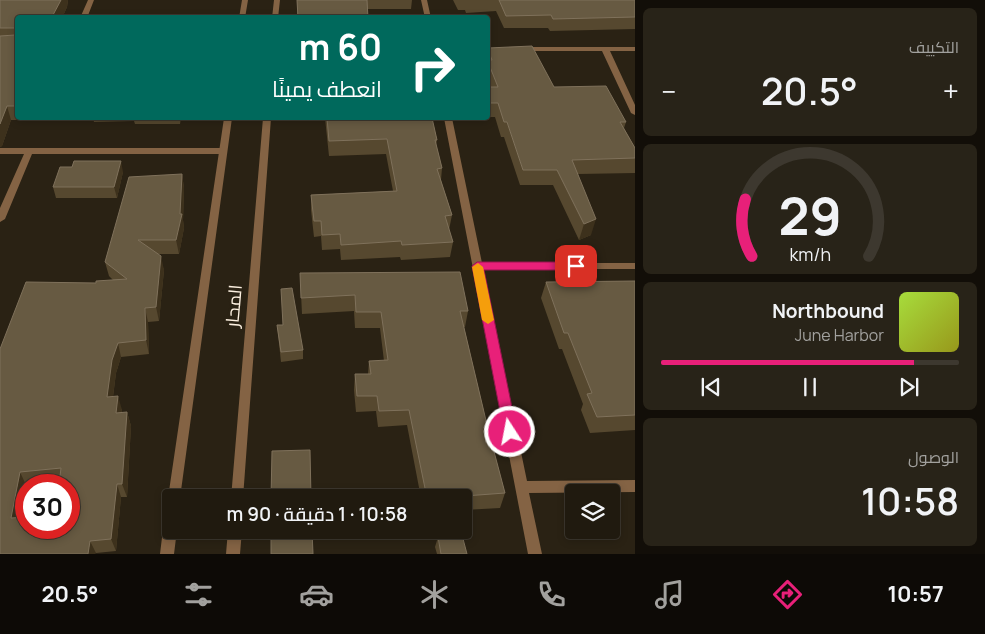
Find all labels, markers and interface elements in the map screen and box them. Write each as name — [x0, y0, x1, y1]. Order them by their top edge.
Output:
text: 60 m — [299, 23, 382, 71]
icon: right — [400, 35, 465, 100]
text: التكييف — [909, 36, 959, 58]
text: 20.5° — [761, 64, 858, 116]
text: − — [661, 72, 676, 110]
text: + — [943, 72, 959, 110]
text: انعطف يمينًا — [272, 74, 382, 104]
text: 29 — [778, 180, 842, 251]
text: km/h — [789, 242, 831, 266]
pin — [555, 245, 597, 287]
icon: arrive — [562, 252, 590, 280]
street label: المحار — [219, 284, 247, 329]
text: Northbound — [772, 298, 884, 324]
text: June Harbor — [795, 324, 884, 346]
icon: previous — [697, 373, 725, 401]
icon: pause — [796, 373, 824, 401]
icon: next — [895, 373, 923, 401]
position arrow — [483, 405, 535, 457]
text: الوصول — [908, 446, 959, 468]
speed limit sign: 30 — [15, 474, 80, 539]
text: 10:58 — [861, 474, 959, 526]
map controls — [565, 484, 620, 539]
button: layers — [565, 484, 620, 539]
text: 10:58 · 1 دقيقة · 90 m — [227, 501, 407, 527]
icon: filters — [181, 577, 216, 612]
icon: car — [299, 577, 334, 612]
icon: climate — [417, 577, 452, 612]
icon: phone — [534, 577, 569, 612]
icon: music — [652, 577, 687, 612]
icon: directions — [770, 577, 805, 612]
text: 20.5° — [41, 579, 98, 609]
text: 10:57 — [887, 579, 944, 609]

